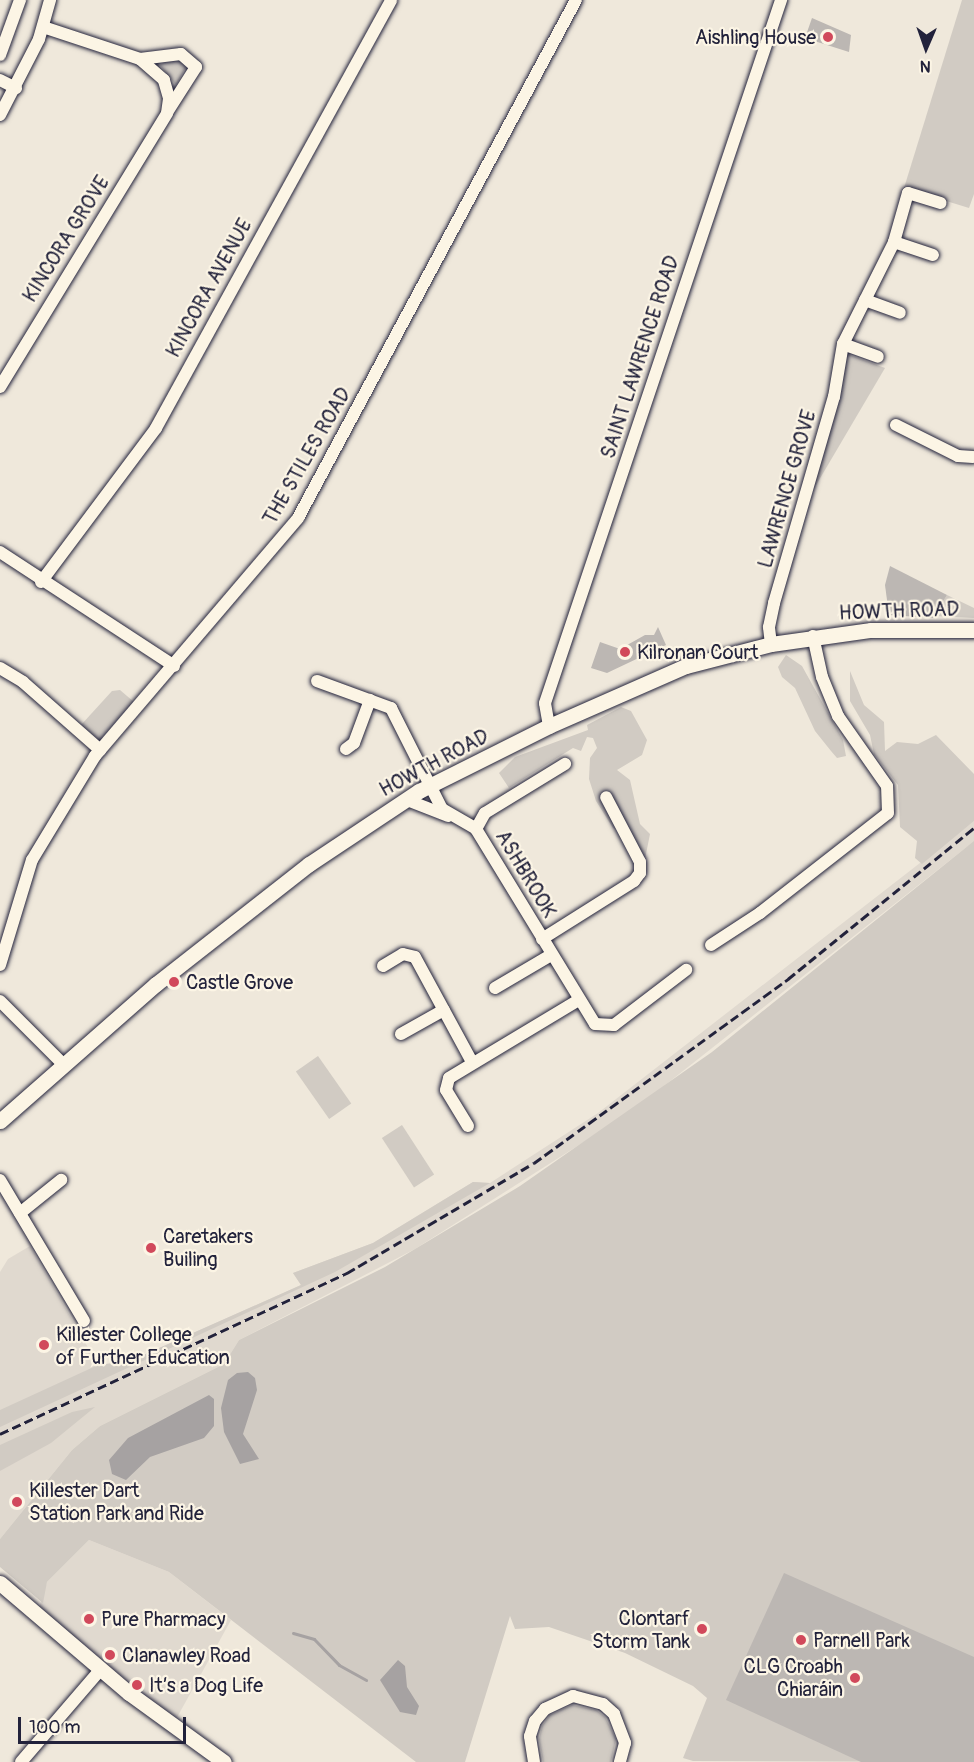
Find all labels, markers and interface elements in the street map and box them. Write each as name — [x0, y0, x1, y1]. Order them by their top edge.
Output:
north arrow — [896, 18, 956, 78]
place label: Aishling House — [695, 25, 816, 49]
marker: Aishling House — [821, 30, 835, 44]
text: N — [920, 56, 931, 76]
street label: KINCORA GROVE — [18, 171, 114, 307]
street label: KINCORA AVENUE — [161, 215, 257, 361]
street label: SAINT LAWRENCE ROAD — [596, 252, 684, 462]
street label: THE STILES ROAD — [258, 383, 356, 529]
street label: LAWRENCE GROVE — [753, 407, 821, 571]
street label: HOWTH ROAD — [838, 597, 960, 625]
place label: Kilronan Court — [637, 640, 759, 664]
marker: Kilronan Court — [618, 645, 632, 659]
street label: HOWTH ROAD — [375, 724, 493, 802]
street label: ASHBROOK — [491, 826, 561, 922]
place label: Castle Grove — [186, 970, 293, 994]
marker: Castle Grove — [167, 975, 181, 989]
place label: Caretakers Builing — [163, 1224, 253, 1271]
marker: Caretakers Builing — [144, 1241, 158, 1255]
place label: Killester College of Further Education — [56, 1322, 230, 1369]
marker: Killester College of Further Education — [37, 1338, 51, 1352]
place label: Killester Dart Station Park and Ride — [29, 1478, 204, 1525]
marker: Killester Dart Station Park and Ride — [10, 1495, 24, 1509]
place label: Clontarf Storm Tank — [592, 1606, 690, 1653]
place label: Pure Pharmacy — [101, 1607, 226, 1631]
marker: Pure Pharmacy — [82, 1612, 96, 1626]
marker: Clontarf Storm Tank — [695, 1622, 709, 1636]
place label: Parnell Park — [813, 1628, 910, 1652]
marker: Parnell Park — [794, 1633, 808, 1647]
place label: Clanawley Road — [122, 1643, 251, 1667]
marker: Clanawley Road — [103, 1648, 117, 1662]
place label: CLG Croabh Chiaráin — [743, 1654, 843, 1701]
marker: CLG Croabh Chiaráin — [848, 1671, 862, 1685]
place label: It’s a Dog Life — [149, 1673, 263, 1697]
marker: It’s a Dog Life — [130, 1678, 144, 1692]
scale bar — [21, 1705, 189, 1743]
text: 100 m — [29, 1716, 81, 1739]

